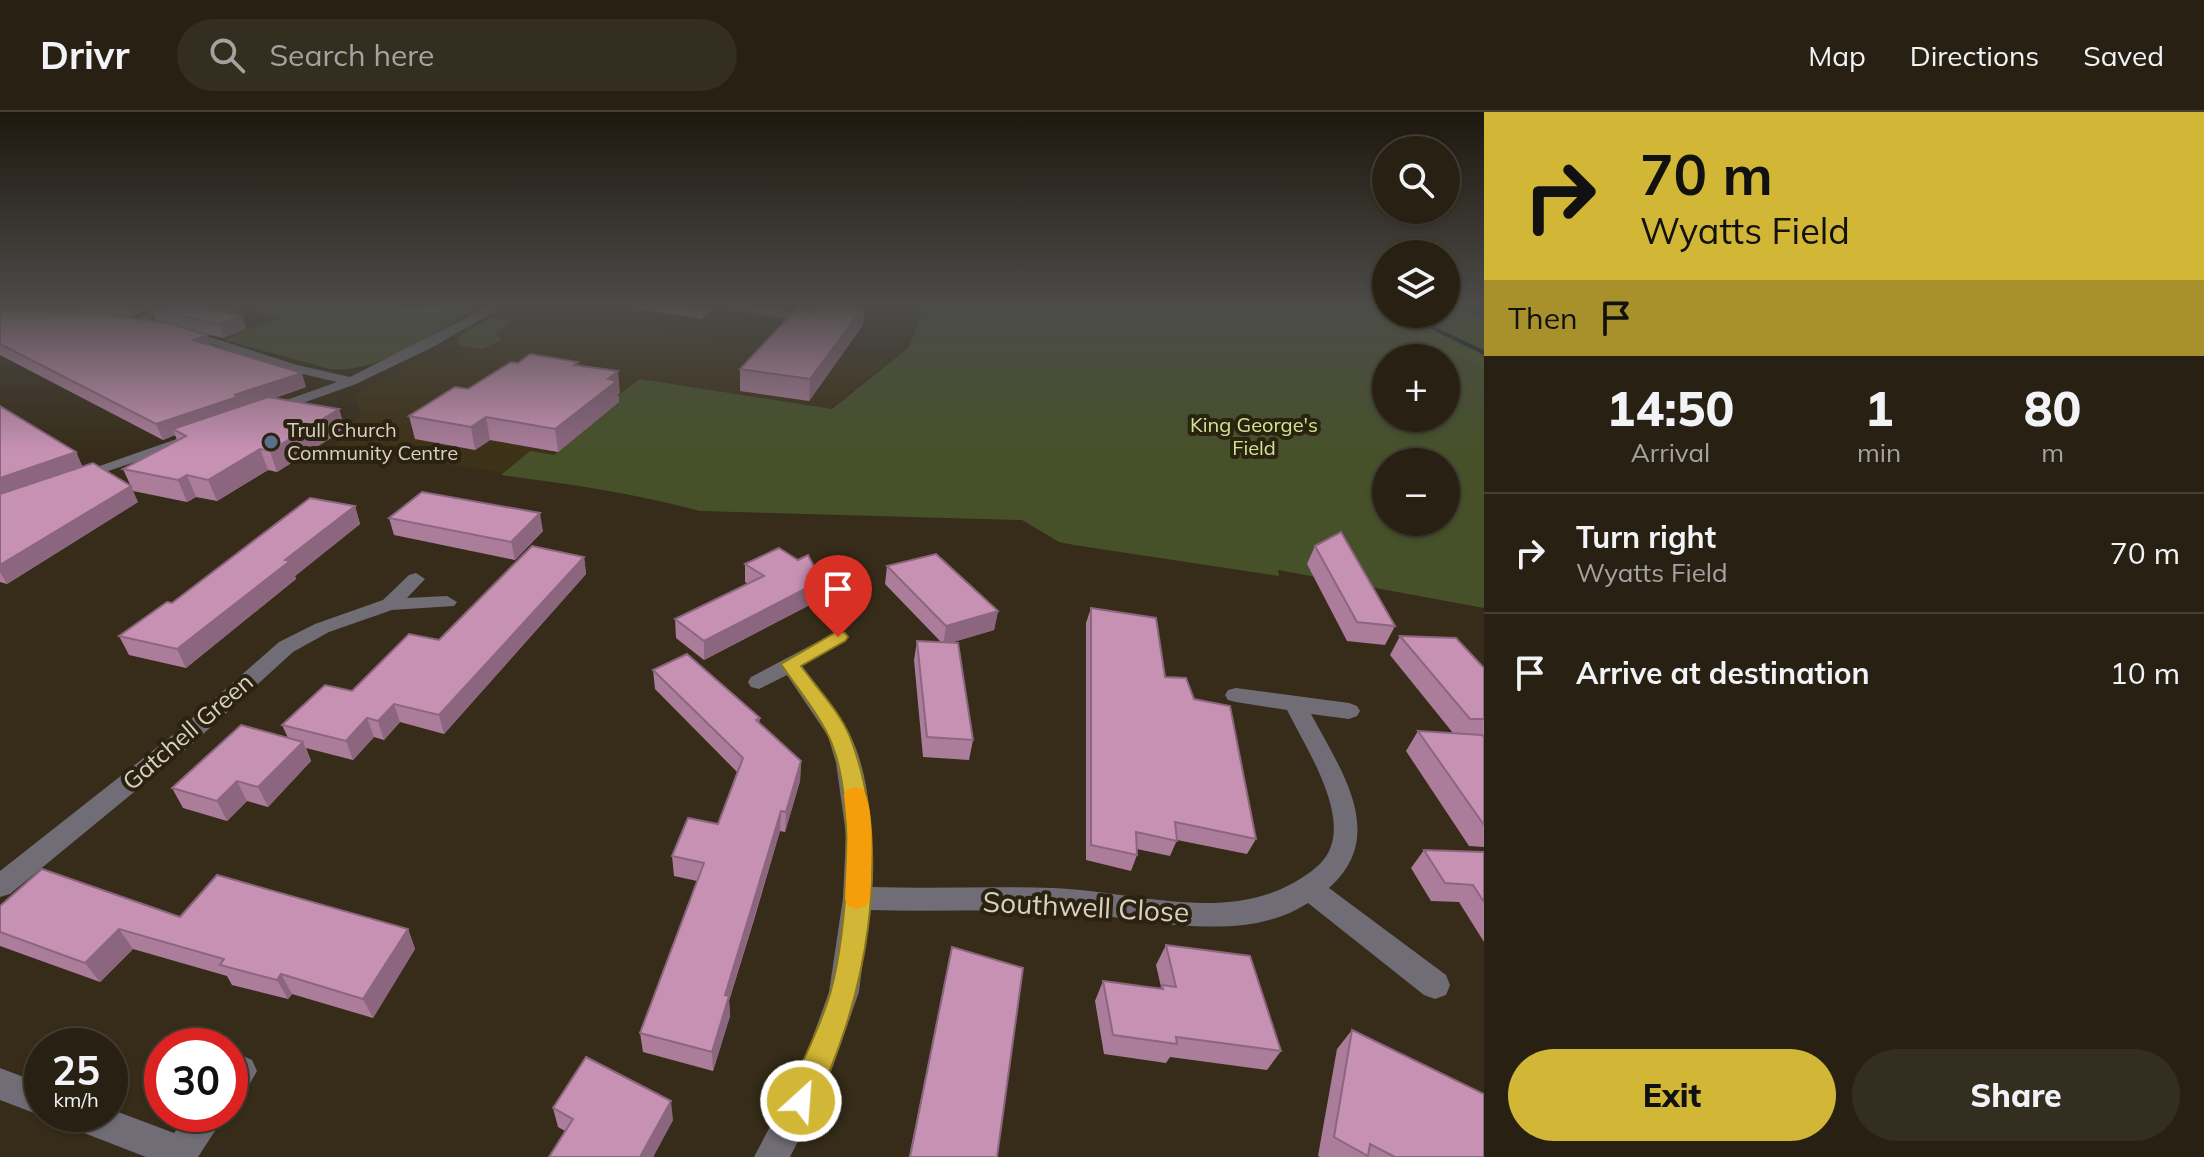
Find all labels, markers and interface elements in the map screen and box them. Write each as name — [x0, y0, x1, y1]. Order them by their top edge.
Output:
search box — [177, 19, 737, 91]
text: Drivr — [40, 31, 129, 79]
icon: search — [205, 33, 249, 77]
text: Search here — [269, 36, 434, 74]
text: Map — [1808, 38, 1866, 73]
text: Directions — [1910, 38, 2039, 73]
text: Saved — [2083, 38, 2164, 73]
map controls — [1372, 136, 1460, 536]
button: search — [1372, 136, 1460, 224]
text: 70 m — [1640, 139, 1773, 209]
icon: right — [1508, 144, 1612, 248]
text: Wyatts Field — [1640, 208, 1850, 253]
button: layers — [1372, 240, 1460, 328]
icon: arrive — [1594, 296, 1638, 340]
text: Then — [1508, 299, 1578, 337]
button: + — [1372, 344, 1460, 432]
text: 14:50 — [1607, 378, 1734, 438]
text: 1 — [1865, 378, 1893, 438]
text: 80 — [2024, 378, 2081, 438]
park label: King George's Field — [1190, 412, 1318, 460]
place label: Trull Church Community Centre — [287, 417, 458, 465]
marker: Trull Church Community Centre — [262, 433, 280, 451]
text: Arrival — [1631, 436, 1710, 469]
text: min — [1857, 436, 1901, 469]
text: m — [2041, 436, 2064, 469]
button: − — [1372, 448, 1460, 536]
text: Turn right — [1576, 518, 1716, 556]
icon: right — [1508, 531, 1552, 575]
text: 70 m — [2110, 534, 2180, 572]
pin — [804, 555, 872, 637]
text: Wyatts Field — [1576, 556, 1728, 589]
icon: arrive — [816, 567, 860, 611]
icon: arrive — [1508, 651, 1552, 695]
text: Arrive at destination — [1576, 654, 1870, 692]
text: 10 m — [2110, 654, 2180, 692]
street label: Gatchell Green — [116, 666, 259, 796]
street label: Southwell Close — [982, 884, 1190, 929]
speed limit sign: 30 — [144, 1028, 248, 1132]
text: 25 — [52, 1045, 100, 1095]
button: Exit — [1508, 1049, 1836, 1141]
button: Share — [1852, 1049, 2180, 1141]
position arrow — [759, 1059, 843, 1143]
text: km/h — [53, 1087, 99, 1112]

